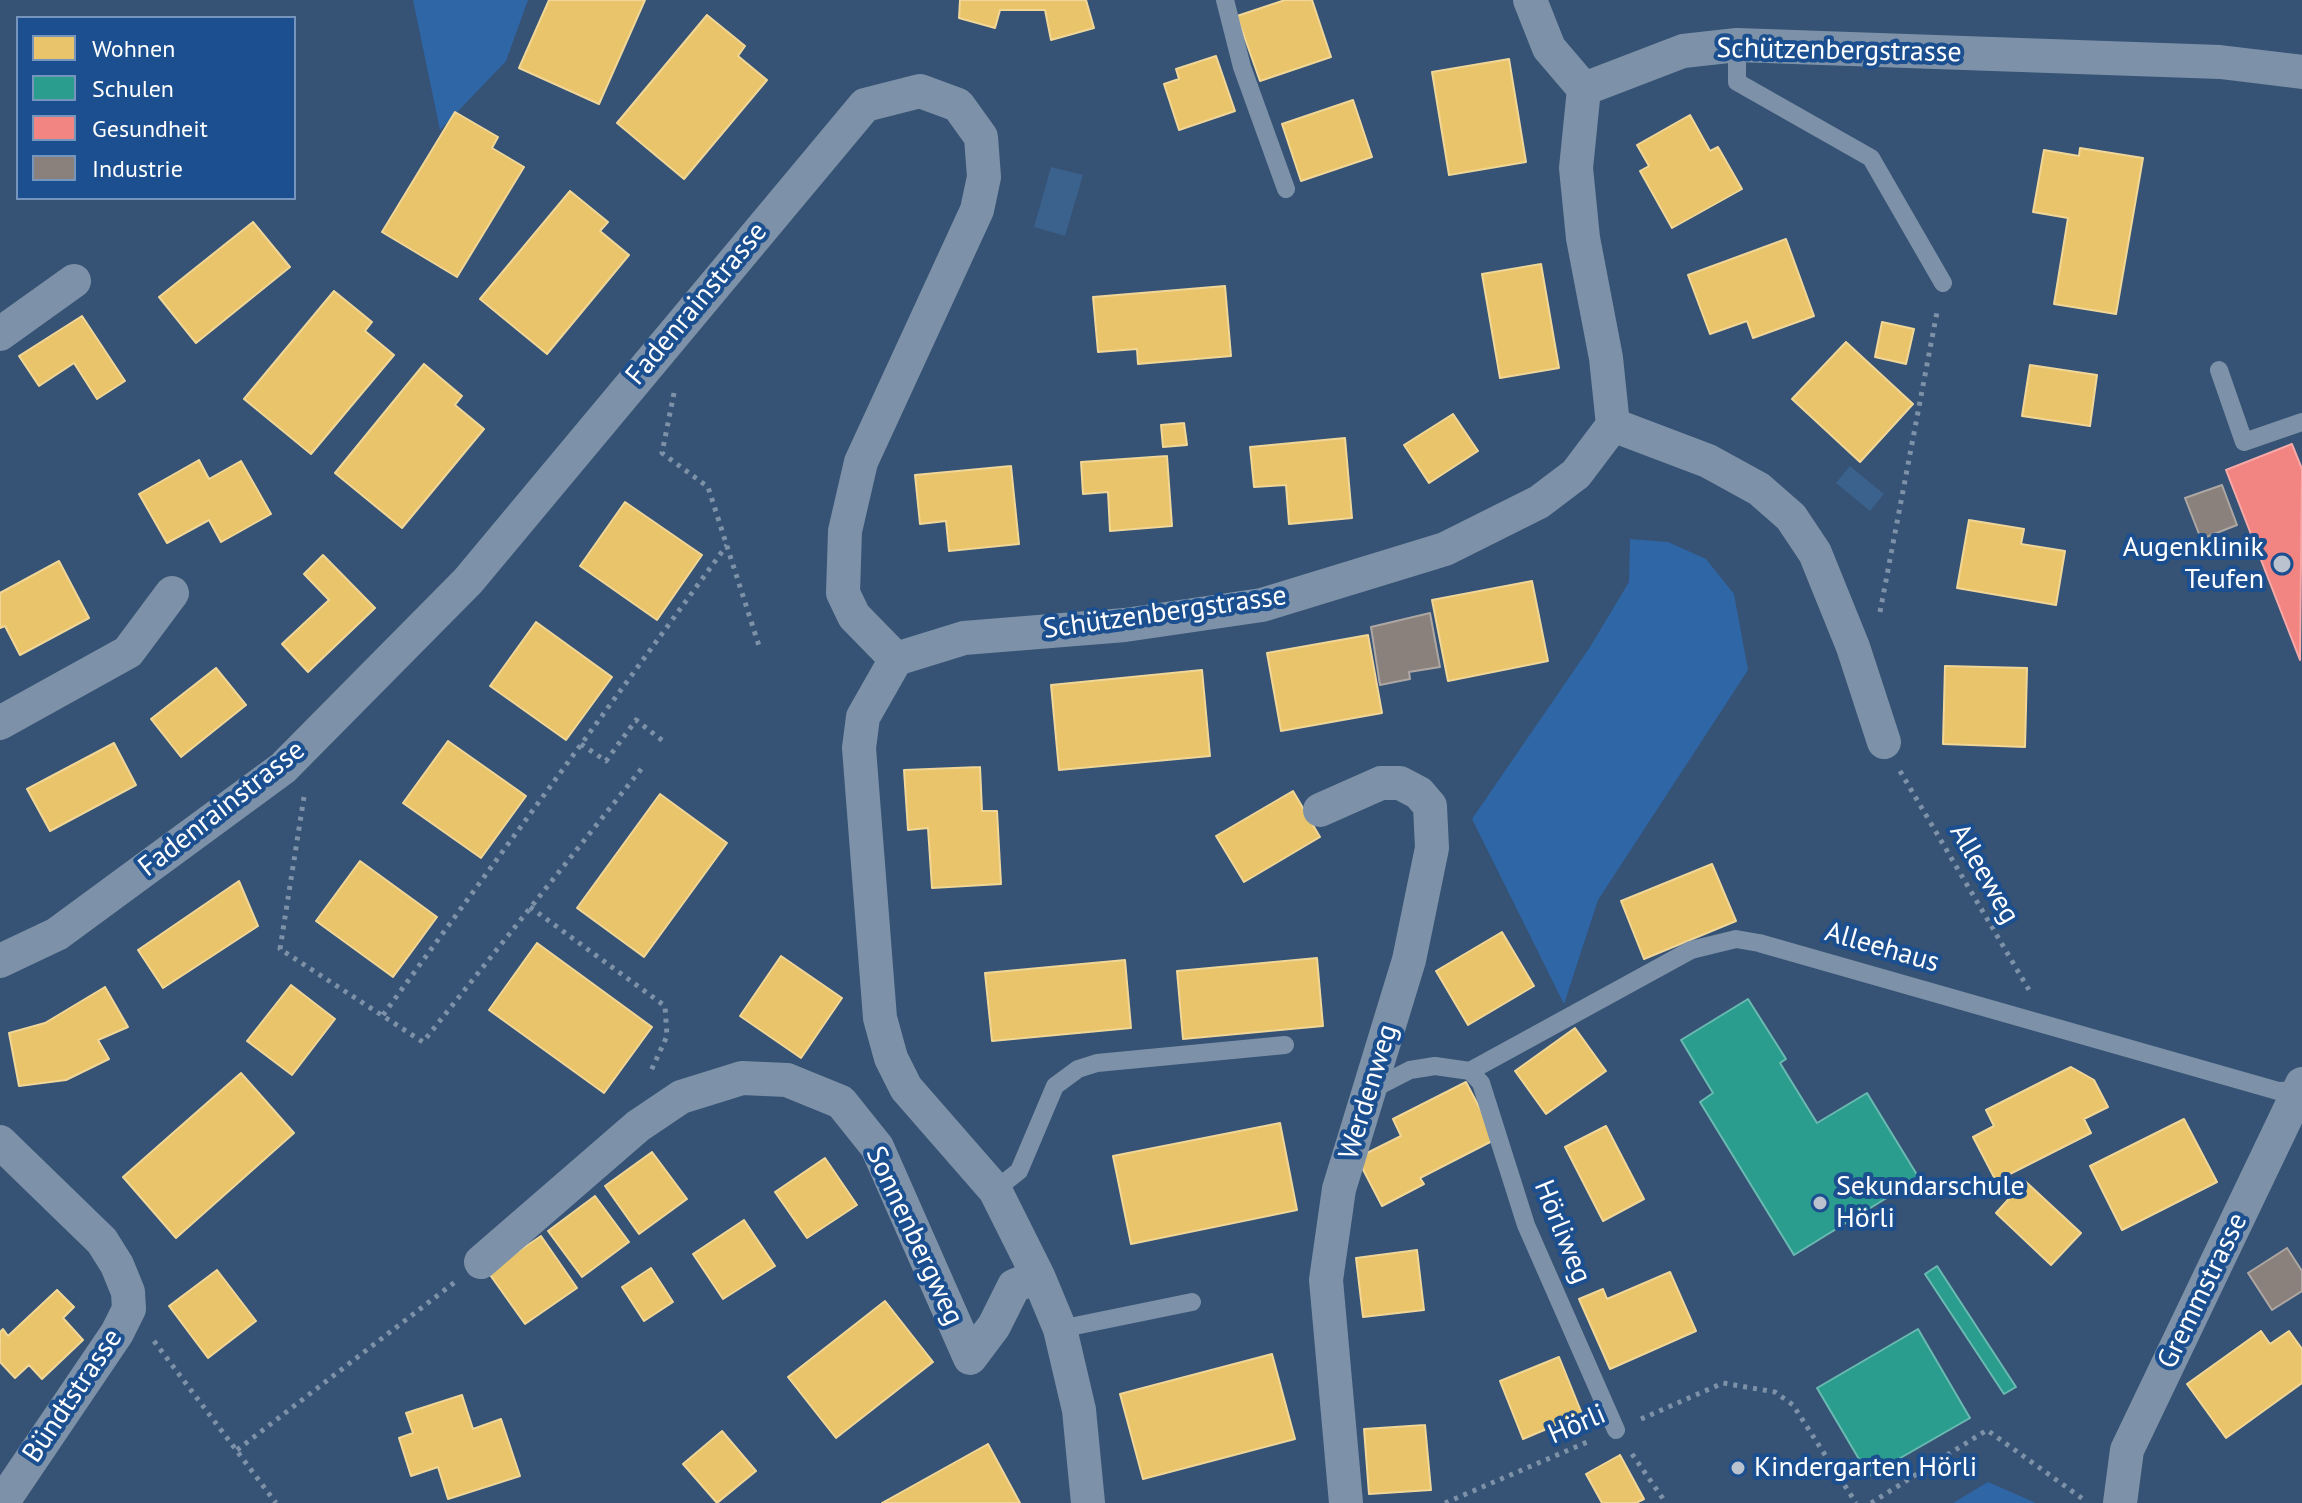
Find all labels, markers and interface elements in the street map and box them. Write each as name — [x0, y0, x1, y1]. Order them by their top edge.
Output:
legend — [16, 16, 296, 200]
street label: Schützenbergstrasse — [1716, 32, 1962, 70]
text: Wohnen — [92, 33, 175, 64]
text: Schulen — [92, 73, 174, 104]
text: Gesundheit — [92, 113, 208, 144]
text: Industrie — [92, 153, 183, 184]
street label: Fadenrainstrasse — [619, 216, 775, 392]
place label: Augenklinik Teufen — [2123, 531, 2264, 597]
marker: Augenklinik Teufen — [2271, 553, 2293, 575]
street label: Schützenbergstrasse — [1041, 579, 1289, 647]
street label: Fadenrainstrasse — [132, 734, 312, 884]
street label: Alleeweg — [1942, 818, 2026, 930]
street label: Alleehaus — [1821, 916, 1943, 980]
street label: Werdenweg — [1333, 1020, 1405, 1164]
street label: Sonnenbergweg — [858, 1141, 970, 1331]
place label: Sekundarschule Hörli — [1836, 1170, 2025, 1236]
street label: Hörliweg — [1526, 1176, 1598, 1288]
marker: Sekundarschule Hörli — [1811, 1194, 1829, 1212]
street label: Gremmstrasse — [2151, 1208, 2255, 1374]
street label: Bündtstrasse — [16, 1323, 130, 1469]
street label: Hörli — [1543, 1398, 1611, 1452]
place label: Kindergarten Hörli — [1754, 1451, 1977, 1485]
marker: Kindergarten Hörli — [1729, 1459, 1747, 1477]

